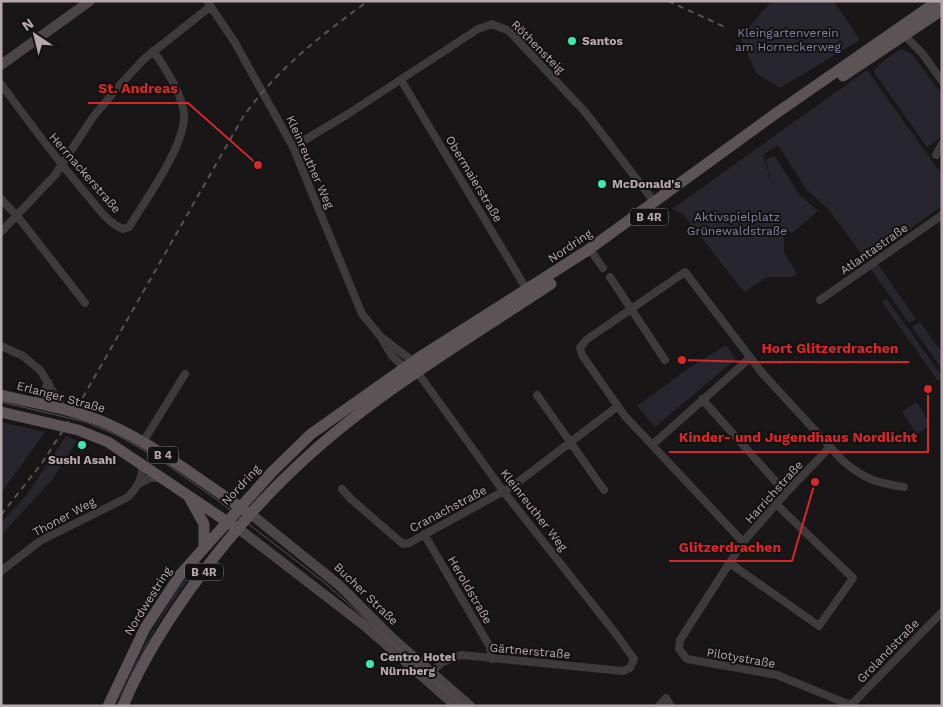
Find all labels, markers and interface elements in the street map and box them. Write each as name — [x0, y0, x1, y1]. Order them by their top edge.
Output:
north arrow — [10, 10, 60, 60]
text: N — [19, 15, 36, 34]
street label: Röthensteig — [508, 17, 568, 77]
park label: Kleingartenverein am Horneckerweg — [735, 26, 841, 54]
place label: Santos — [582, 34, 623, 48]
marker: Santos — [566, 35, 578, 47]
callout: St. Andreas — [88, 74, 188, 103]
text: St. Andreas — [98, 80, 178, 96]
street label: Kleinreuther Weg — [283, 113, 337, 211]
street label: Herrnackerstraße — [46, 130, 124, 216]
street label: Obermaierstraße — [443, 133, 505, 225]
place label: McDonald's — [612, 177, 681, 191]
marker: McDonald's — [596, 178, 608, 190]
road number: B 4R — [630, 208, 668, 226]
park label: Aktivspielplatz Grünewaldstraße — [687, 210, 787, 238]
street label: Atlantastraße — [837, 220, 911, 277]
street label: Nordring — [545, 226, 595, 266]
callout: Hort Glitzerdrachen — [752, 333, 909, 362]
text: Hort Glitzerdrachen — [762, 340, 899, 356]
street label: Erlanger Straße — [15, 378, 107, 416]
callout: Kinder- und Jugendhaus Nordlicht — [669, 423, 928, 452]
text: Kinder- und Jugendhaus Nordlicht — [679, 429, 917, 445]
marker: Sushi Asahi — [76, 439, 88, 451]
road number: B 4 — [148, 446, 178, 464]
place label: Sushi Asahi — [48, 453, 116, 467]
street label: Harrichstraße — [742, 458, 806, 526]
street label: Nordring — [219, 461, 264, 508]
street label: Kleinreuther Weg — [498, 466, 571, 554]
street label: Cranachstraße — [407, 483, 489, 535]
street label: Thoner Weg — [30, 494, 98, 539]
callout: Glitzerdrachen — [669, 532, 792, 561]
text: Glitzerdrachen — [679, 539, 781, 555]
street label: Heroldstraße — [445, 554, 495, 626]
street label: Bucher Straße — [331, 560, 401, 628]
street label: Nordwestring — [121, 564, 175, 638]
road number: B 4R — [185, 564, 223, 580]
street label: Grolandstraße — [854, 616, 922, 686]
street label: Gärtnerstraße — [489, 640, 571, 662]
street label: Pilotystraße — [706, 645, 777, 671]
place label: Centro Hotel Nürnberg — [380, 650, 456, 678]
marker: Centro Hotel Nürnberg — [364, 658, 376, 670]

